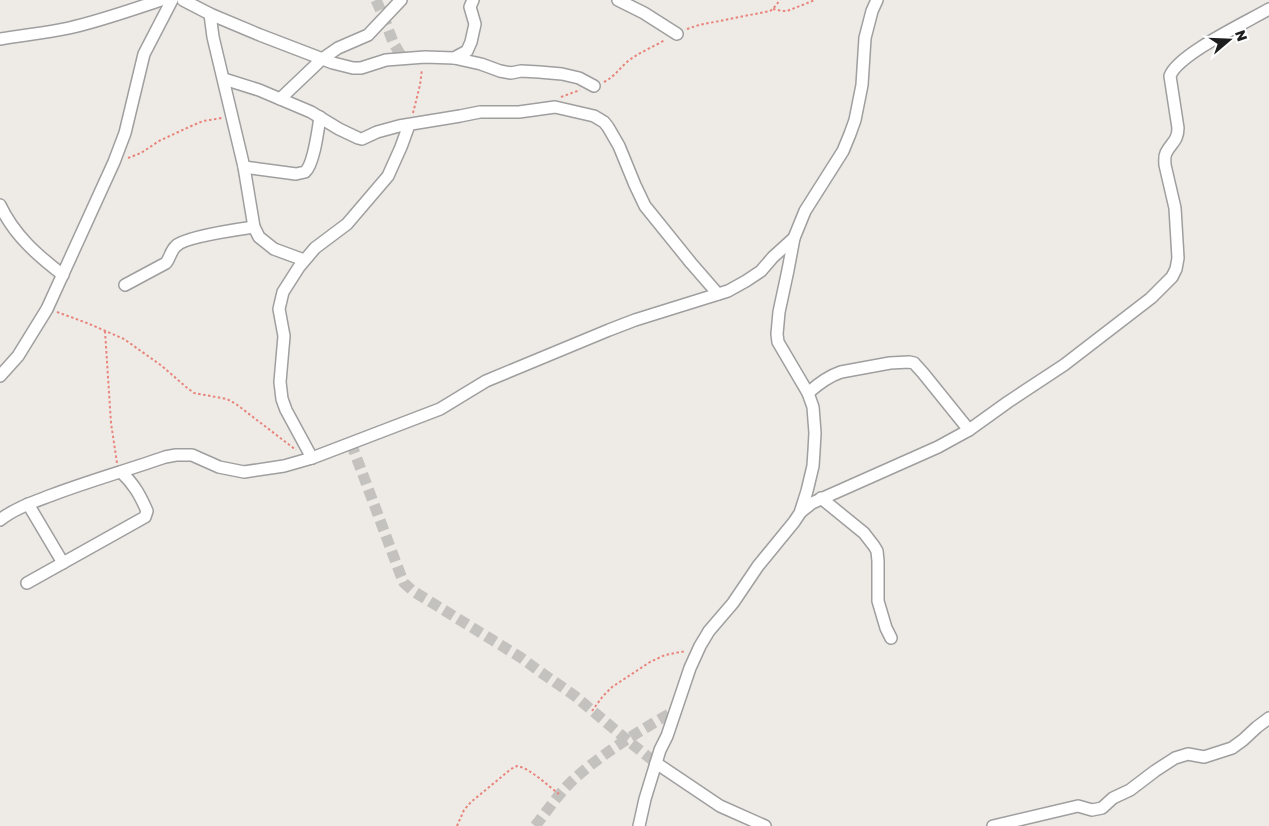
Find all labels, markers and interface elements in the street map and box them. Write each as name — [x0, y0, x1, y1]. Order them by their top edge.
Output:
north arrow — [1204, 15, 1254, 65]
text: N — [1232, 28, 1252, 43]

